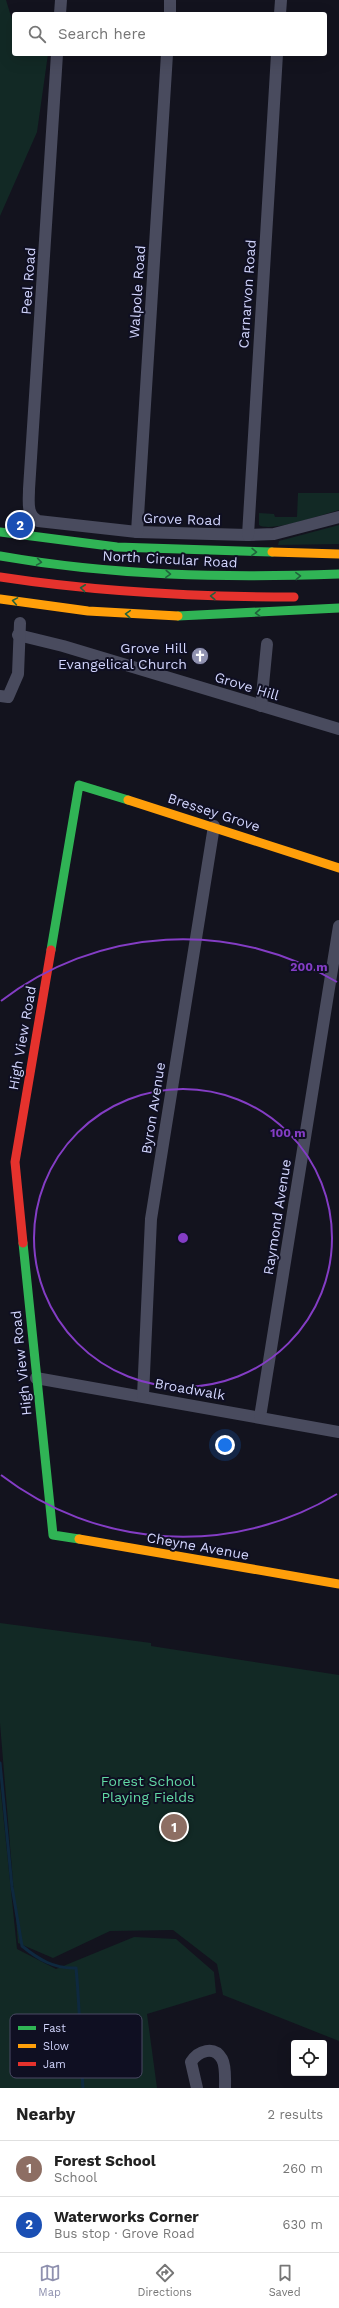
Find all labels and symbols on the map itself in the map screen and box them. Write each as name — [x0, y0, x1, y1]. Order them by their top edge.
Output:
street label: Carnarvon Road — [235, 239, 259, 349]
street label: Walpole Road — [126, 245, 148, 339]
street label: Peel Road — [18, 247, 38, 315]
pin: 2 — [7, 510, 33, 540]
street label: Grove Road — [143, 510, 221, 528]
street label: North Circular Road — [102, 547, 238, 571]
one-way arrow — [251, 548, 257, 557]
one-way arrow — [35, 557, 42, 566]
one-way arrow — [165, 570, 171, 579]
one-way arrow — [295, 571, 301, 580]
one-way arrow — [80, 584, 86, 593]
one-way arrow — [210, 592, 216, 601]
one-way arrow — [12, 598, 18, 606]
one-way arrow — [255, 608, 261, 617]
one-way arrow — [125, 610, 131, 619]
place label: Grove Hill Evangelical Church — [58, 640, 188, 672]
church icon: Grove Hill Evangelical Church — [190, 646, 210, 666]
street label: Grove Hill — [213, 669, 282, 704]
street label: Bressey Grove — [166, 790, 262, 834]
text: 200 m — [290, 960, 328, 974]
street label: High View Road — [5, 985, 39, 1091]
street label: Byron Avenue — [138, 1061, 168, 1155]
text: 100 m — [270, 1126, 306, 1140]
street label: Raymond Avenue — [260, 1158, 294, 1276]
centre of rings — [176, 1231, 190, 1245]
street label: High View Road — [8, 1310, 34, 1416]
street label: Broadwalk — [153, 1375, 227, 1403]
your location — [215, 1435, 235, 1455]
street label: Cheyne Avenue — [146, 1529, 250, 1563]
park label: Forest School Playing Fields — [101, 1773, 196, 1805]
pin: 1 — [161, 1812, 187, 1842]
legend — [10, 2014, 142, 2078]
text: Fast — [43, 2022, 66, 2035]
text: Slow — [43, 2040, 69, 2053]
text: Jam — [43, 2058, 66, 2071]

